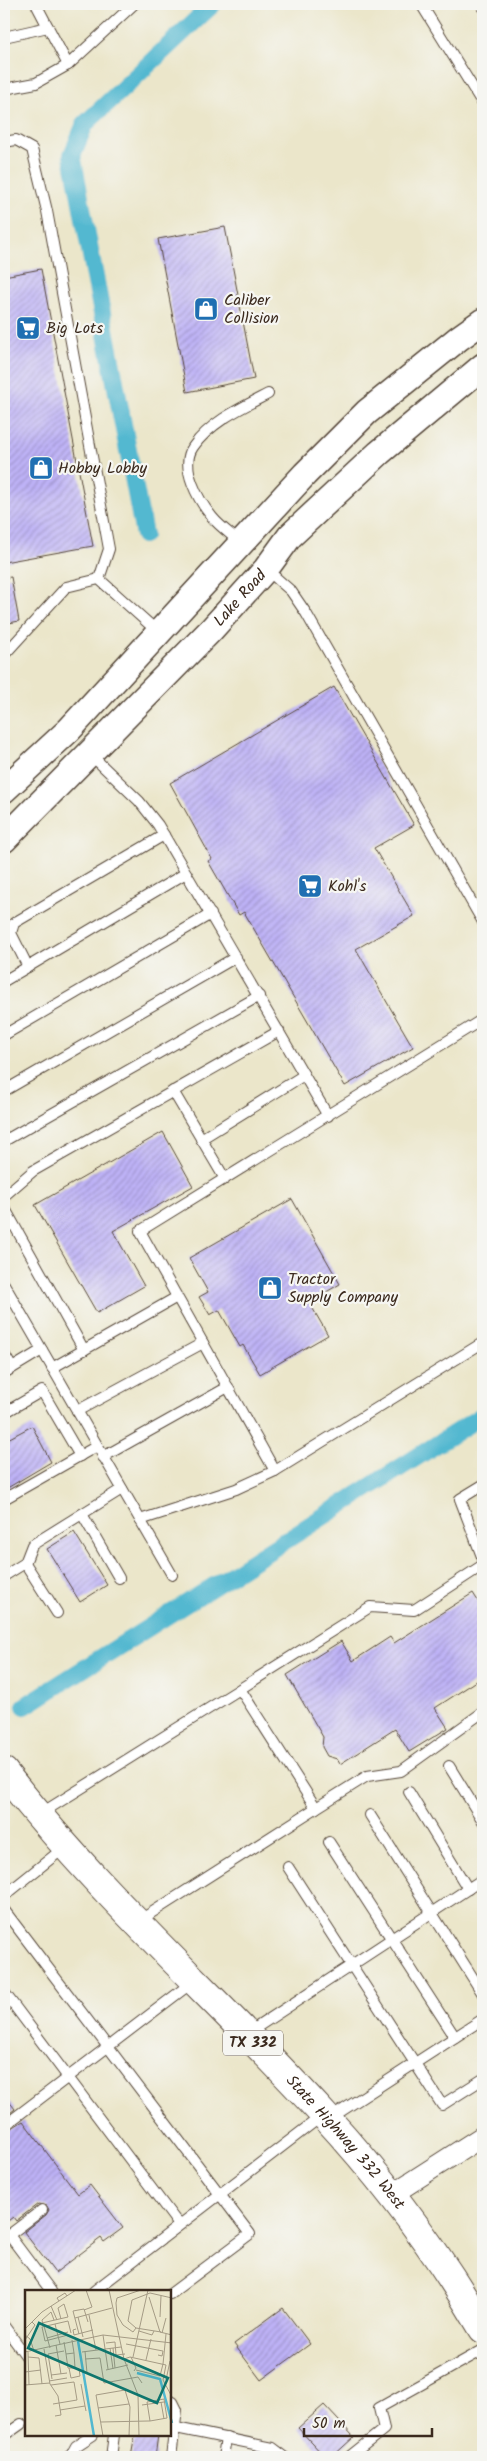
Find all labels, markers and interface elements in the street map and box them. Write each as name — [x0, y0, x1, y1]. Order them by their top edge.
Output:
place label: Caliber Collision — [224, 288, 279, 331]
shop icon: Caliber Collision — [193, 296, 219, 322]
supermarket icon: Big Lots — [15, 315, 41, 341]
place label: Big Lots — [46, 316, 103, 341]
shop icon: Hobby Lobby — [28, 455, 54, 481]
place label: Hobby Lobby — [58, 456, 147, 481]
street label: Lake Road — [207, 563, 273, 632]
supermarket icon: Kohl's — [297, 873, 323, 899]
place label: Kohl's — [328, 874, 367, 899]
place label: Tractor Supply Company — [288, 1267, 399, 1310]
shop icon: Tractor Supply Company — [257, 1275, 283, 1301]
road number: TX 332 — [223, 2030, 283, 2056]
street label: State Highway 332 West — [280, 2069, 412, 2216]
inset map — [25, 2290, 171, 2436]
scale bar — [304, 2406, 432, 2438]
text: 50 m — [312, 2412, 346, 2436]

